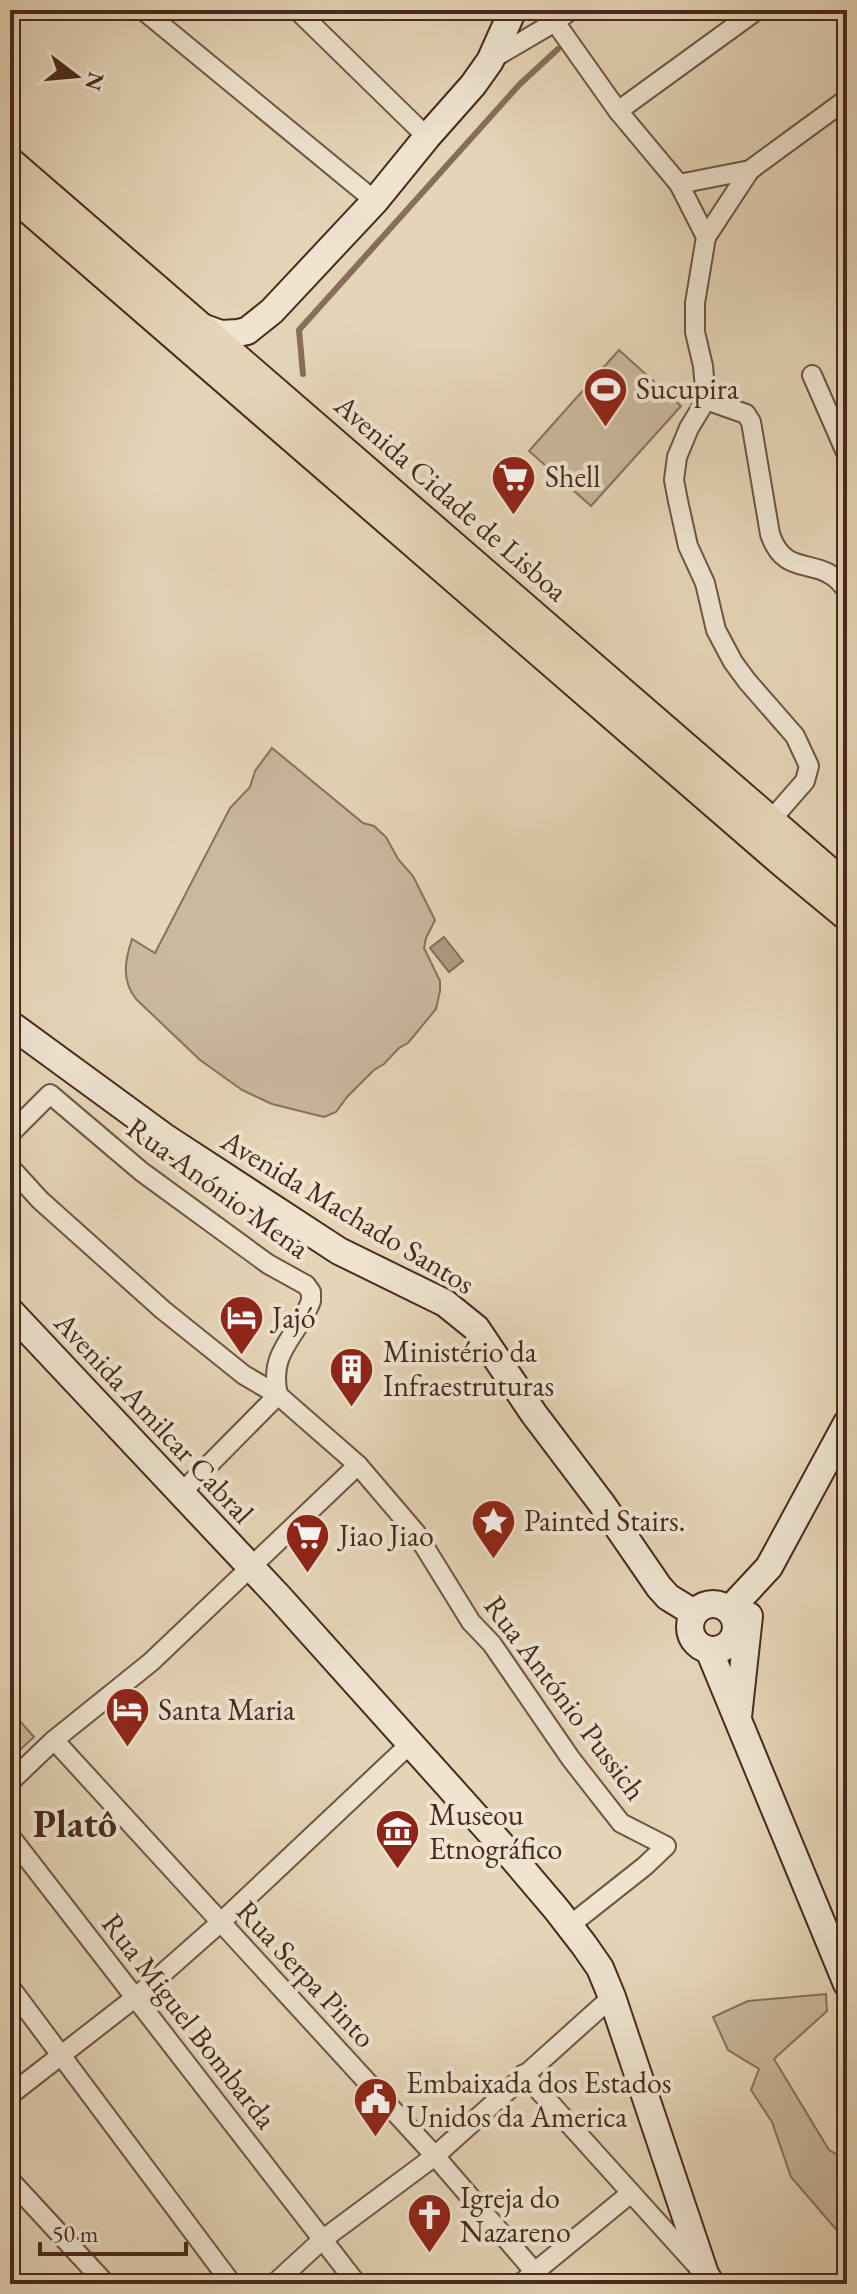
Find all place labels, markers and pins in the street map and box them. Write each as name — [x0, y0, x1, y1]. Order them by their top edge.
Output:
sports icon: Sucupira — [581, 365, 629, 428]
place label: Sucupira — [636, 369, 739, 408]
supermarket icon: Shell — [490, 453, 538, 516]
place label: Shell — [545, 457, 601, 496]
hotel icon: Jajó — [217, 1294, 265, 1357]
place label: Jajó — [269, 1298, 316, 1337]
place label: Ministério da Infraestruturas — [383, 1332, 554, 1405]
building icon: Ministério da Infraestruturas — [328, 1345, 376, 1408]
place icon: Painted Stairs. — [469, 1497, 517, 1560]
place label: Painted Stairs. — [524, 1501, 686, 1540]
supermarket icon: Jiao Jiao — [284, 1512, 332, 1575]
place label: Jiao Jiao — [336, 1516, 434, 1555]
hotel icon: Santa Maria — [103, 1686, 151, 1749]
place label: Santa Maria — [158, 1690, 295, 1729]
place label: Museou Etnográfico — [429, 1795, 562, 1868]
museum icon: Museou Etnográfico — [374, 1808, 422, 1871]
place label: Embaixada dos Estados Unidos da America — [406, 2063, 671, 2136]
public building icon: Embaixada dos Estados Unidos da America — [351, 2076, 399, 2139]
place label: Igreja do Nazareno — [460, 2178, 571, 2251]
church icon: Igreja do Nazareno — [405, 2191, 453, 2254]

